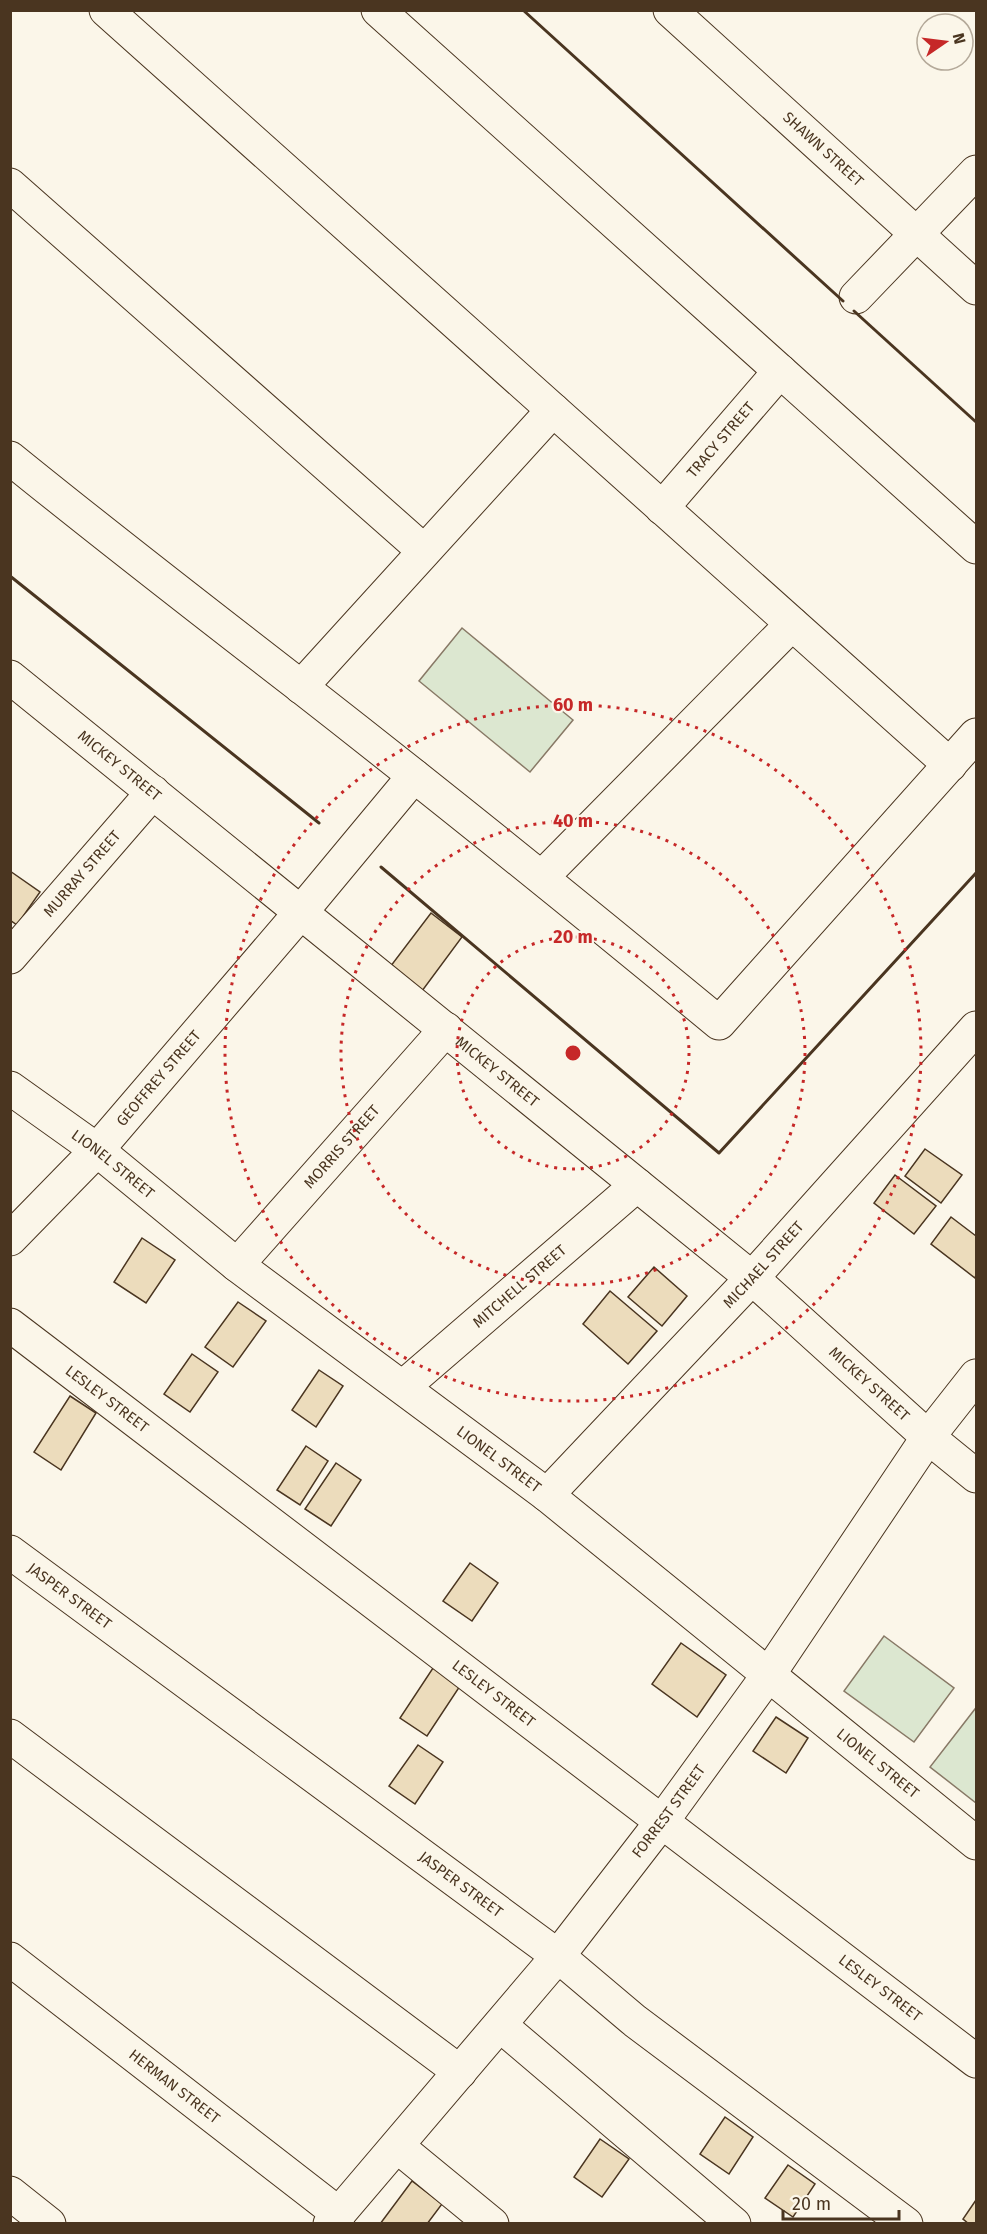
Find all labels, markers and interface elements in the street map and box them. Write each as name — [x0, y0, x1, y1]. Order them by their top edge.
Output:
north arrow — [915, 12, 975, 72]
text: N — [949, 31, 970, 46]
street label: SHAWN STREET — [779, 108, 867, 190]
street label: TRACY STREET — [683, 398, 758, 481]
text: 60 m — [553, 694, 593, 716]
street label: MICKEY STREET — [74, 727, 165, 805]
text: 40 m — [553, 810, 593, 832]
street label: MURRAY STREET — [40, 827, 125, 921]
text: 20 m — [553, 926, 593, 948]
street label: GEOFFREY STREET — [113, 1027, 205, 1130]
street label: MICKEY STREET — [452, 1033, 543, 1111]
centre of rings — [563, 1043, 583, 1063]
street label: MORRIS STREET — [300, 1101, 384, 1192]
street label: LIONEL STREET — [68, 1126, 158, 1202]
street label: MICHAEL STREET — [719, 1217, 808, 1312]
street label: MITCHELL STREET — [469, 1241, 570, 1332]
street label: MICKEY STREET — [825, 1343, 913, 1425]
street label: LESLEY STREET — [62, 1362, 152, 1436]
street label: LIONEL STREET — [453, 1422, 545, 1497]
street label: JASPER STREET — [24, 1559, 115, 1633]
street label: LESLEY STREET — [448, 1656, 539, 1731]
street label: LIONEL STREET — [833, 1725, 923, 1802]
street label: FORREST STREET — [628, 1761, 709, 1862]
street label: JASPER STREET — [415, 1847, 506, 1921]
street label: LESLEY STREET — [835, 1951, 926, 2026]
street label: HERMAN STREET — [125, 2046, 224, 2127]
scale bar — [783, 2183, 898, 2221]
text: 20 m — [792, 2193, 831, 2215]

